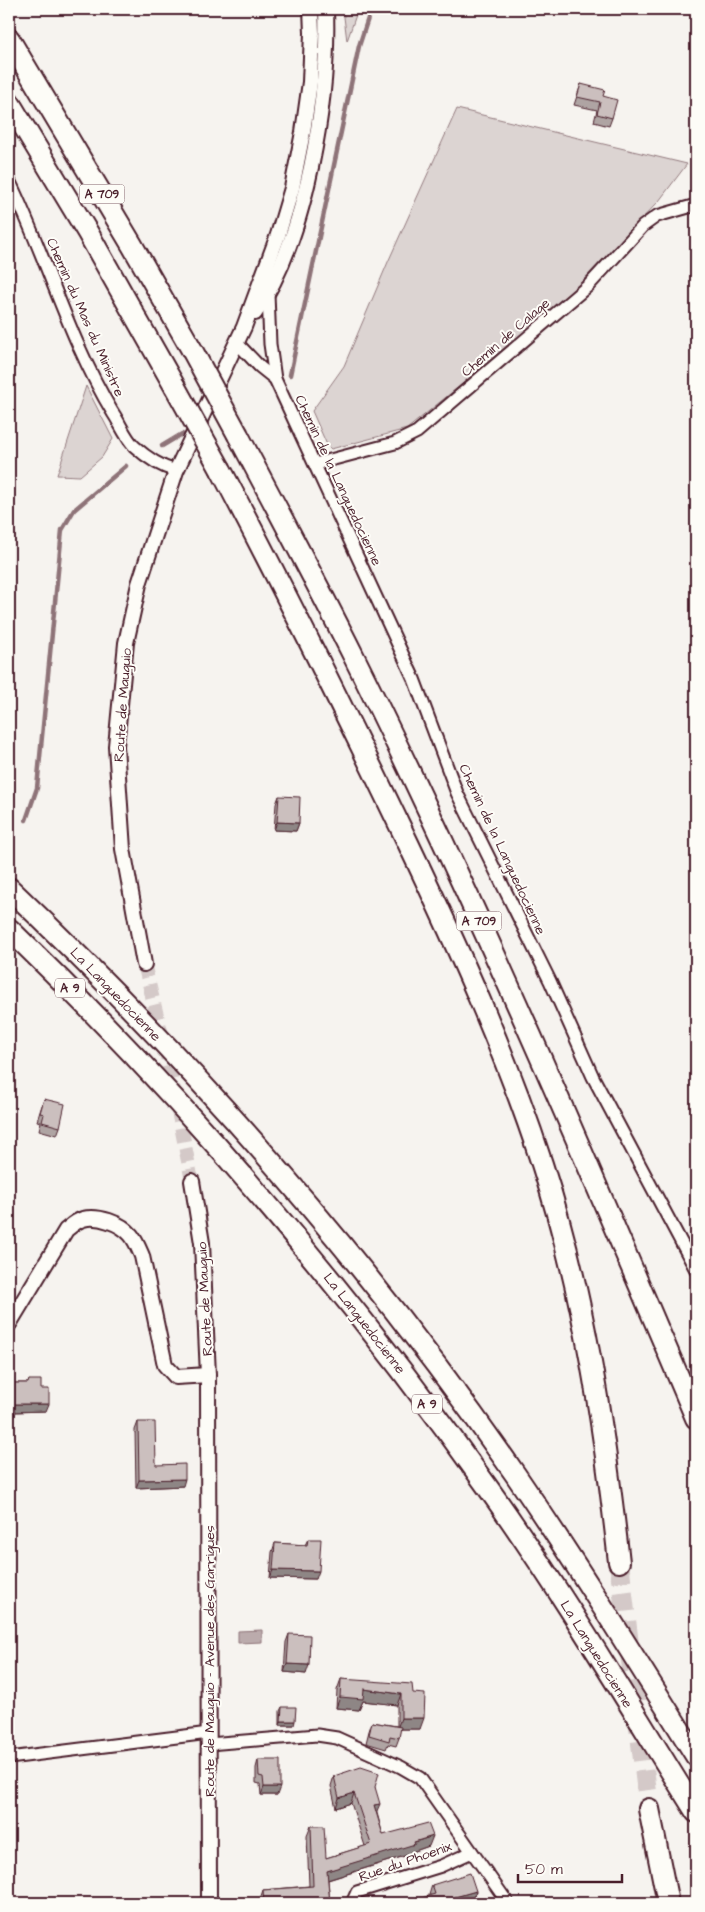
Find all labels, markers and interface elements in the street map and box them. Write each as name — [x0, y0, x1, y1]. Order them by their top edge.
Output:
road number: A 709 — [80, 184, 124, 203]
street label: Chemin du Mas du Ministre — [41, 235, 129, 400]
street label: Chemin de Calage — [457, 293, 555, 382]
street label: Chemin de la Languedocienne — [290, 392, 387, 569]
street label: Route de Mauguio — [109, 647, 137, 763]
street label: Chemin de la Languedocienne — [454, 761, 551, 938]
road number: A 709 — [456, 911, 502, 930]
street label: La Languedocienne — [65, 943, 166, 1046]
road number: A 9 — [55, 978, 85, 998]
street label: Route de Mauguio — [192, 1241, 218, 1357]
street label: La Languedocienne — [318, 1269, 410, 1379]
road number: A 9 — [412, 1395, 442, 1414]
street label: Route de Mauguio - Avenue des Garrigues — [200, 1525, 220, 1797]
street label: La Languedocienne — [555, 1597, 638, 1712]
street label: Rue du Phoenix — [356, 1837, 455, 1887]
scale bar — [518, 1852, 621, 1884]
text: 50 m — [525, 1859, 563, 1880]

